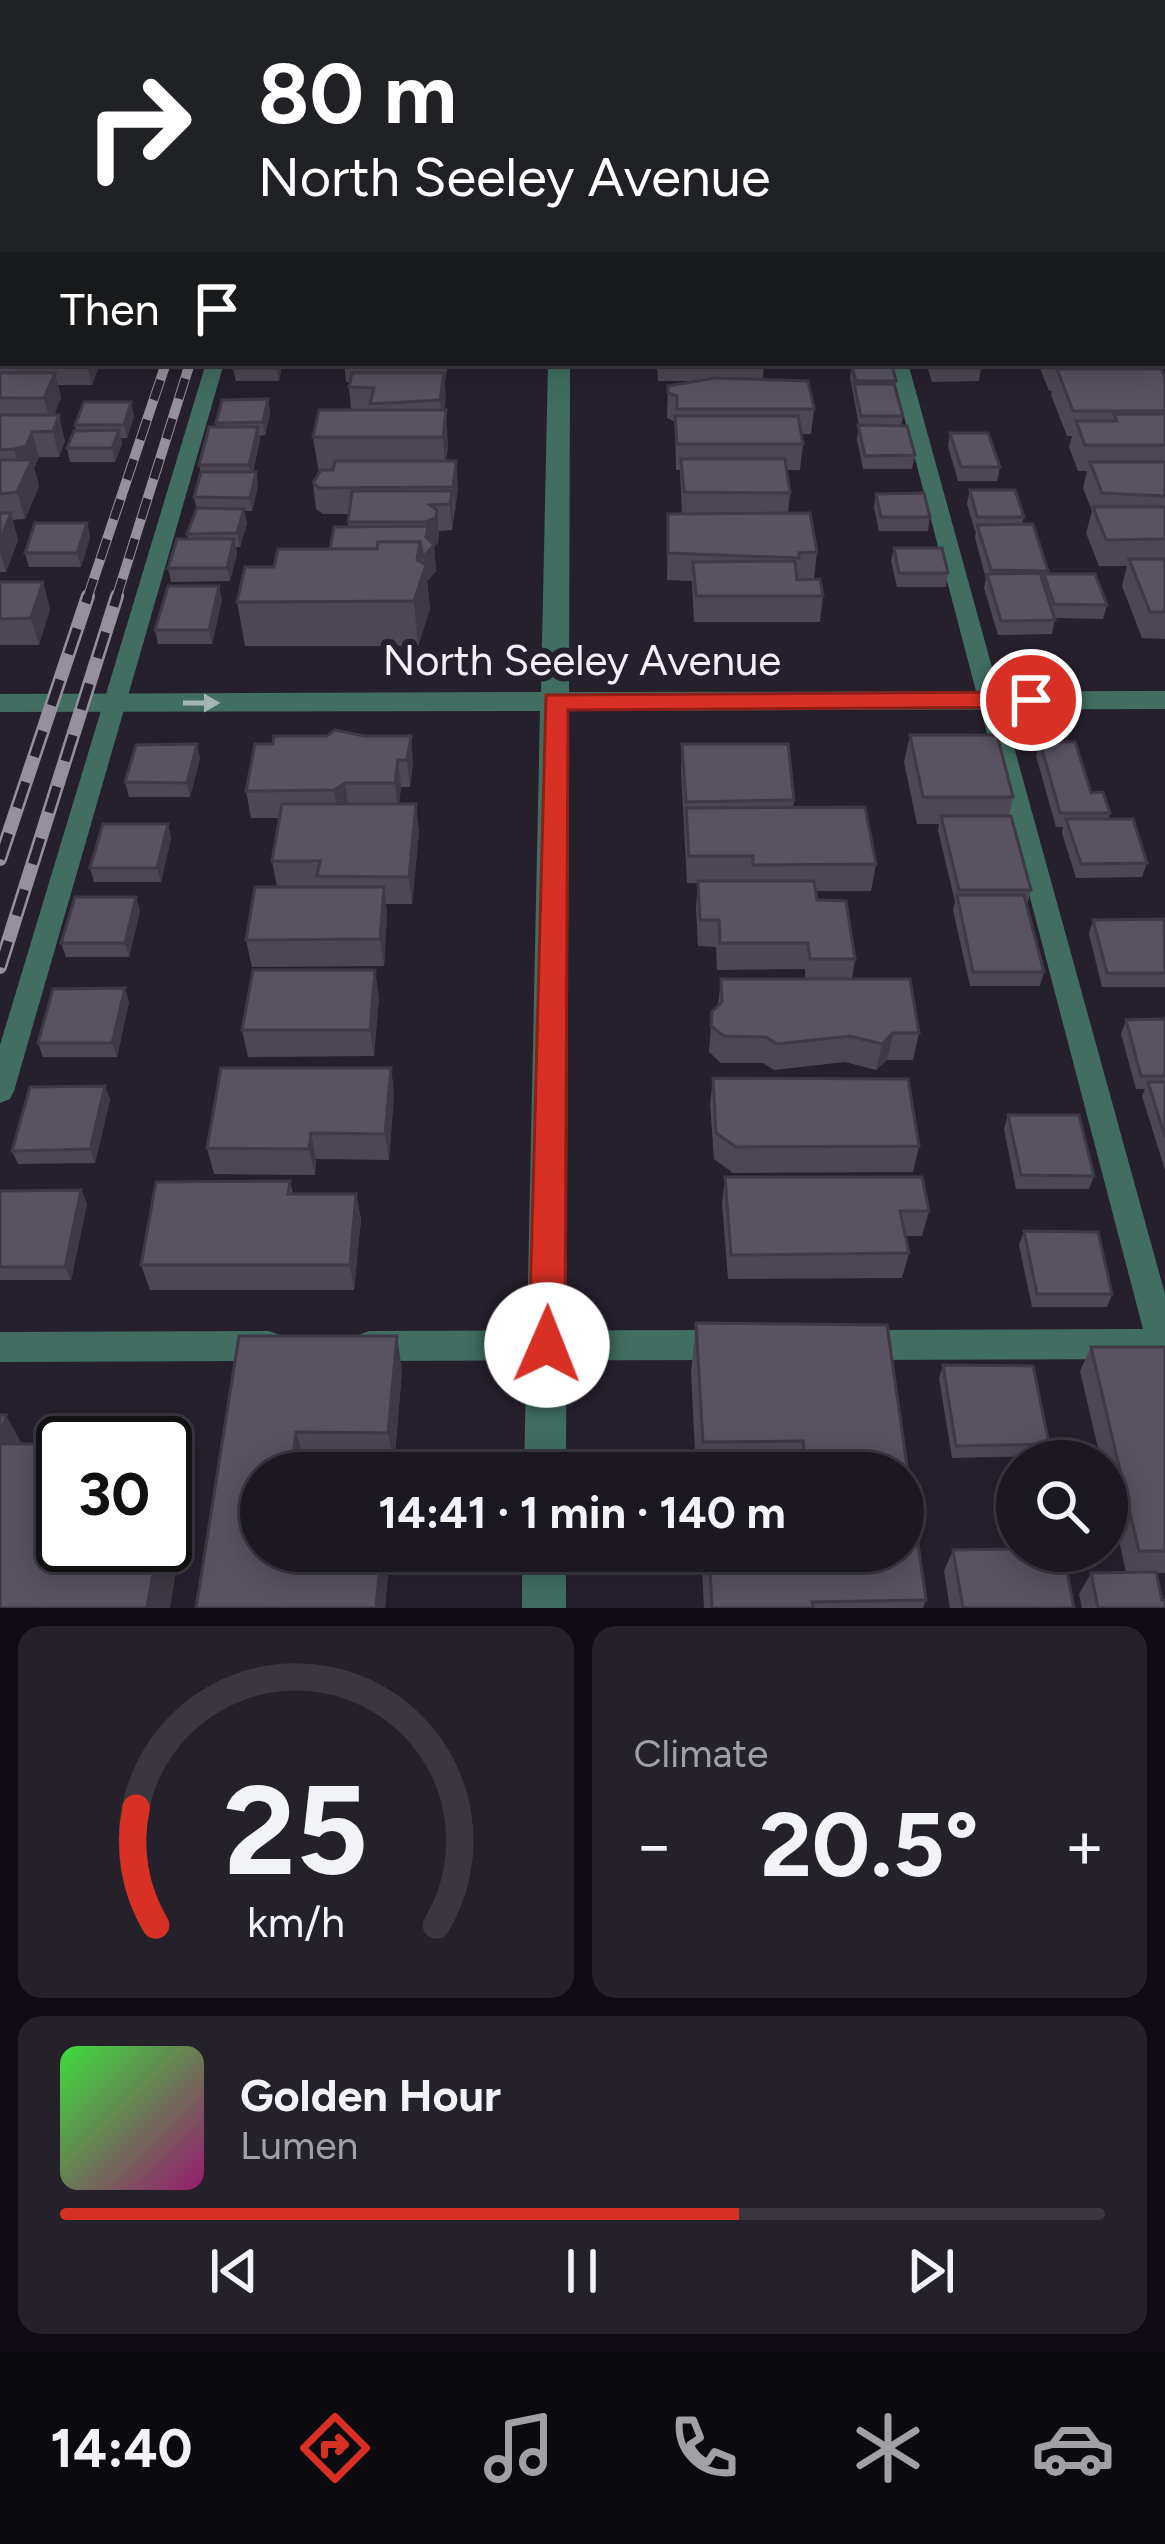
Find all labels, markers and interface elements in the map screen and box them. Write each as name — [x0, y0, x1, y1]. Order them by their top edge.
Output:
text: 80 m — [258, 43, 457, 144]
icon: right — [60, 48, 216, 204]
text: North Seeley Avenue — [258, 145, 770, 210]
icon: arrive — [184, 276, 250, 342]
text: Then — [60, 282, 160, 336]
street label: North Seeley Avenue — [383, 635, 781, 686]
pin — [980, 649, 1082, 751]
icon: arrive — [998, 667, 1064, 733]
one-way arrow — [183, 693, 221, 713]
position arrow — [484, 1282, 610, 1408]
speed limit sign: 30 — [36, 1416, 192, 1572]
map controls — [996, 1440, 1128, 1572]
button: search — [996, 1440, 1128, 1572]
text: 14:41 · 1 min · 140 m — [378, 1485, 786, 1539]
text: Climate — [634, 1730, 768, 1777]
text: 25 — [223, 1755, 368, 1905]
text: 20.5° — [760, 1790, 979, 1899]
text: − — [634, 1805, 675, 1885]
text: + — [1064, 1805, 1105, 1885]
text: km/h — [247, 1896, 345, 1948]
text: Golden Hour — [240, 2068, 501, 2122]
text: Lumen — [240, 2122, 358, 2169]
icon: previous — [201, 2238, 267, 2304]
icon: pause — [549, 2238, 615, 2304]
icon: next — [898, 2238, 964, 2304]
icon: directions — [293, 2406, 377, 2490]
icon: music — [477, 2406, 561, 2490]
icon: phone — [662, 2406, 746, 2490]
icon: climate — [846, 2406, 930, 2490]
icon: car — [1031, 2406, 1115, 2490]
text: 14:40 — [50, 2416, 193, 2481]

